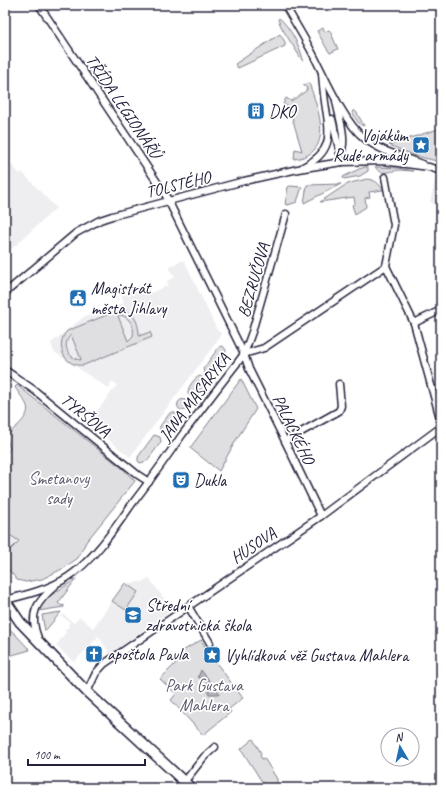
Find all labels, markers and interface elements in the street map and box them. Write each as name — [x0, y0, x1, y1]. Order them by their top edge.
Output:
street label: TŘÍDA LEGIONÁŘŮ — [81, 50, 169, 165]
building icon: DKO — [246, 101, 266, 121]
place label: DKO — [269, 101, 298, 122]
place label: Vojákům Rudé armády — [333, 125, 409, 166]
place icon: Vojákům Rudé armády — [411, 135, 431, 155]
street label: TOLSTÉHO — [143, 165, 215, 203]
street label: BEZRUČOVA — [233, 240, 274, 320]
place label: Magistrát města Jihlavy — [91, 278, 168, 319]
public building icon: Magistrát města Jihlavy — [68, 288, 88, 308]
street label: JANA MASARYKA — [154, 349, 235, 446]
street label: TYRŠOVA — [57, 389, 115, 442]
street label: PALACKÉHO — [268, 390, 321, 470]
park label: Smetanovy sady — [29, 468, 91, 509]
theatre icon: Dukla — [171, 470, 191, 490]
place label: Dukla — [194, 470, 227, 491]
street label: HUSOVA — [226, 522, 280, 568]
place label: Střední zdravotnická škola — [146, 595, 252, 636]
school or university icon: Střední zdravotnická škola — [123, 605, 143, 625]
church icon: apoštola Pavla — [84, 644, 104, 664]
place label: apoštola Pavla — [107, 644, 190, 665]
place icon: Vyhlídková věž Gustava Mahlera — [202, 645, 222, 665]
place label: Vyhlídková věž Gustava Mahlera — [225, 645, 410, 666]
park label: Park Gustava Mahlera — [165, 675, 244, 716]
north arrow — [380, 727, 420, 767]
text: N — [394, 729, 405, 745]
scale bar — [28, 741, 145, 767]
text: 100 m — [34, 747, 61, 763]

